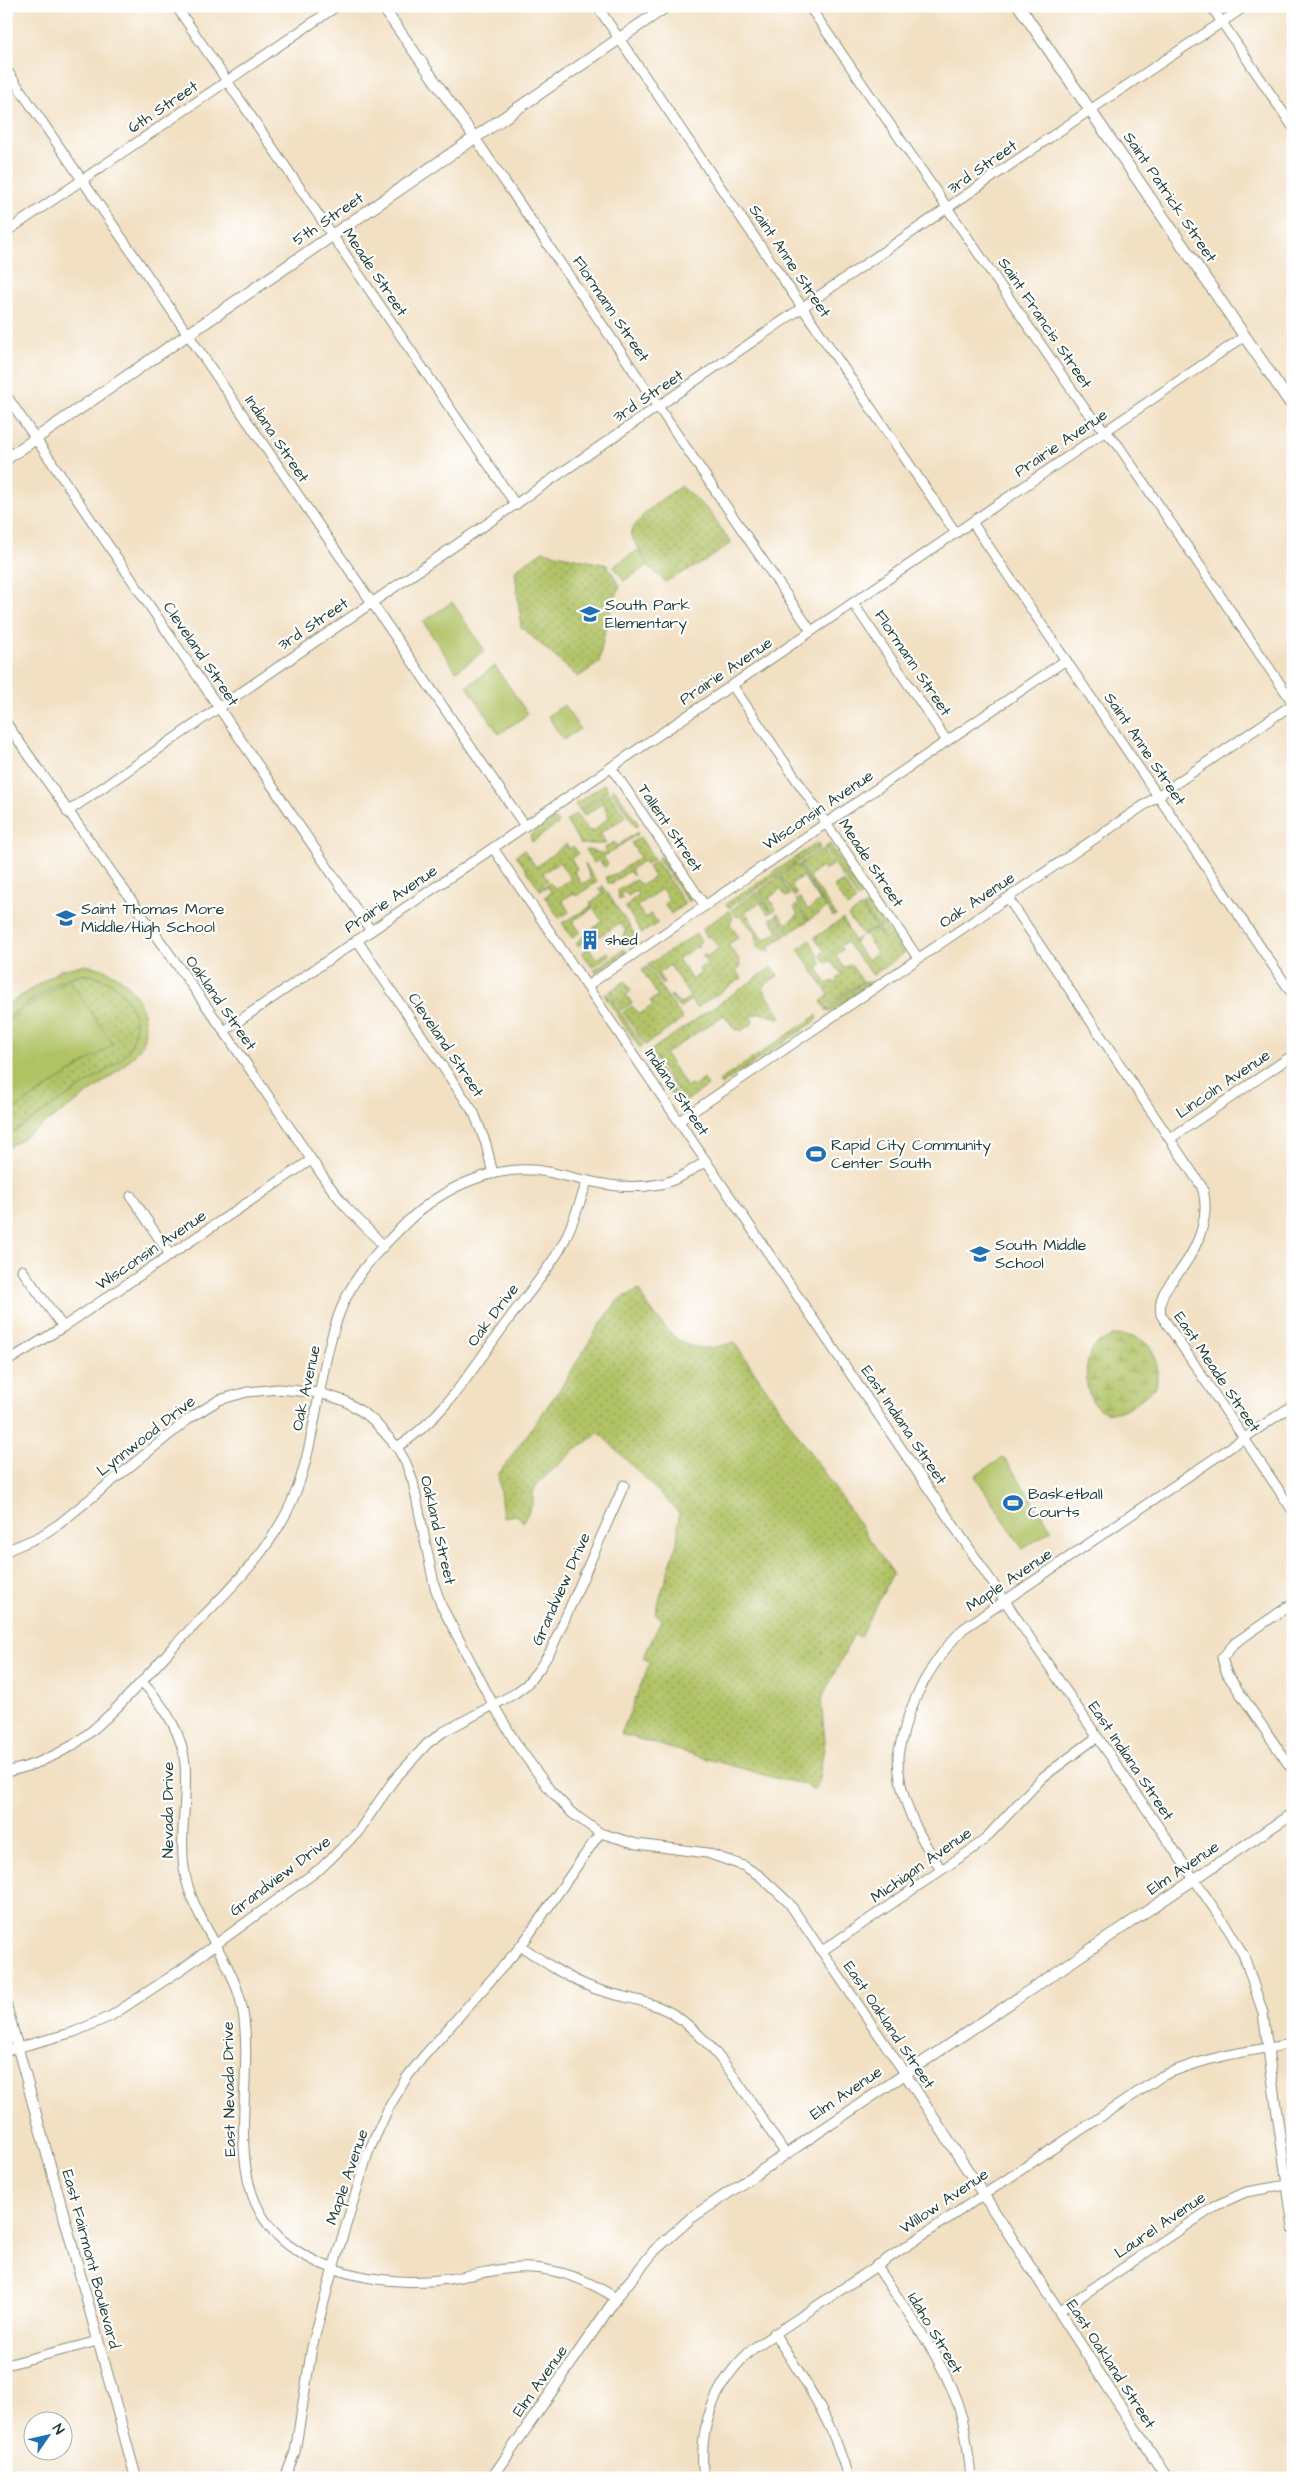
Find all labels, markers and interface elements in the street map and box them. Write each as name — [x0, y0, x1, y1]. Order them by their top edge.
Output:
street label: 6th Street — [124, 75, 203, 139]
street label: Saint Patrick Street — [1118, 127, 1222, 267]
street label: 3rd Street — [943, 134, 1022, 199]
street label: 5th Street — [288, 187, 368, 251]
street label: Saint Anne Street — [744, 200, 836, 322]
street label: Meade Street — [337, 223, 413, 321]
street label: Flormann Street — [567, 252, 655, 367]
street label: Saint Francis Street — [993, 253, 1098, 393]
street label: 3rd Street — [608, 364, 688, 428]
street label: Indiana Street — [240, 391, 315, 487]
street label: Prairie Avenue — [1010, 404, 1112, 482]
street label: 3rd Street — [273, 592, 353, 656]
place label: South Park Elementary — [605, 594, 690, 635]
street label: Cleveland Street — [158, 597, 245, 711]
school or university icon: South Park Elementary — [579, 603, 601, 625]
street label: Flormann Street — [869, 606, 957, 721]
street label: Prairie Avenue — [675, 632, 777, 710]
street label: Saint Anne Street — [1099, 688, 1191, 810]
street label: Wisconsin Avenue — [758, 764, 878, 855]
street label: Tallent Street — [632, 780, 708, 877]
street label: Meade Street — [833, 814, 909, 912]
street label: Prairie Avenue — [340, 860, 442, 938]
street label: Oak Avenue — [935, 866, 1020, 933]
place label: Saint Thomas More Middle/High School — [81, 898, 225, 939]
school or university icon: Saint Thomas More Middle/High School — [55, 907, 77, 929]
building icon: shed — [579, 929, 601, 951]
place label: shed — [605, 929, 638, 951]
street label: Oakland Street — [180, 951, 262, 1055]
street label: Cleveland Street — [403, 988, 490, 1102]
street label: Indiana Street — [640, 1044, 715, 1140]
street label: Lincoln Avenue — [1171, 1044, 1275, 1124]
place label: Rapid City Community Center South — [831, 1134, 991, 1174]
sports icon: Rapid City Community Center South — [805, 1143, 827, 1165]
street label: Wisconsin Avenue — [91, 1204, 211, 1295]
place label: South Middle School — [995, 1234, 1087, 1274]
school or university icon: South Middle School — [969, 1243, 991, 1265]
street label: Oak Drive — [462, 1279, 524, 1351]
street label: East Meade Street — [1168, 1307, 1266, 1437]
street label: Oak Avenue — [286, 1343, 326, 1433]
street label: East Indiana Street — [856, 1361, 952, 1489]
street label: Lynnwood Drive — [92, 1390, 201, 1482]
street label: Oakland Street — [415, 1473, 461, 1587]
place label: Basketball Courts — [1028, 1483, 1103, 1523]
sports icon: Basketball Courts — [1002, 1492, 1024, 1514]
street label: Grandview Drive — [526, 1529, 596, 1649]
street label: Maple Avenue — [961, 1543, 1057, 1617]
street label: East Indiana Street — [1083, 1697, 1179, 1825]
street label: Nevada Drive — [157, 1761, 179, 1858]
street label: Michigan Avenue — [866, 1822, 977, 1909]
street label: Grandview Drive — [225, 1830, 335, 1921]
street label: Elm Avenue — [1143, 1836, 1224, 1900]
street label: East Oakland Street — [838, 1957, 940, 2094]
street label: East Nevada Drive — [217, 2021, 241, 2157]
street label: Elm Avenue — [806, 2061, 887, 2125]
street label: Maple Avenue — [320, 2126, 374, 2228]
street label: Willow Avenue — [895, 2163, 993, 2239]
street label: East Fairmont Boulevard — [57, 2167, 125, 2351]
street label: Laurel Avenue — [1110, 2186, 1210, 2264]
street label: Idaho Street — [902, 2288, 968, 2378]
street label: East Oakland Street — [1061, 2295, 1161, 2433]
street label: Elm Avenue — [507, 2340, 573, 2421]
north arrow — [22, 2412, 72, 2462]
text: N — [47, 2420, 69, 2439]

